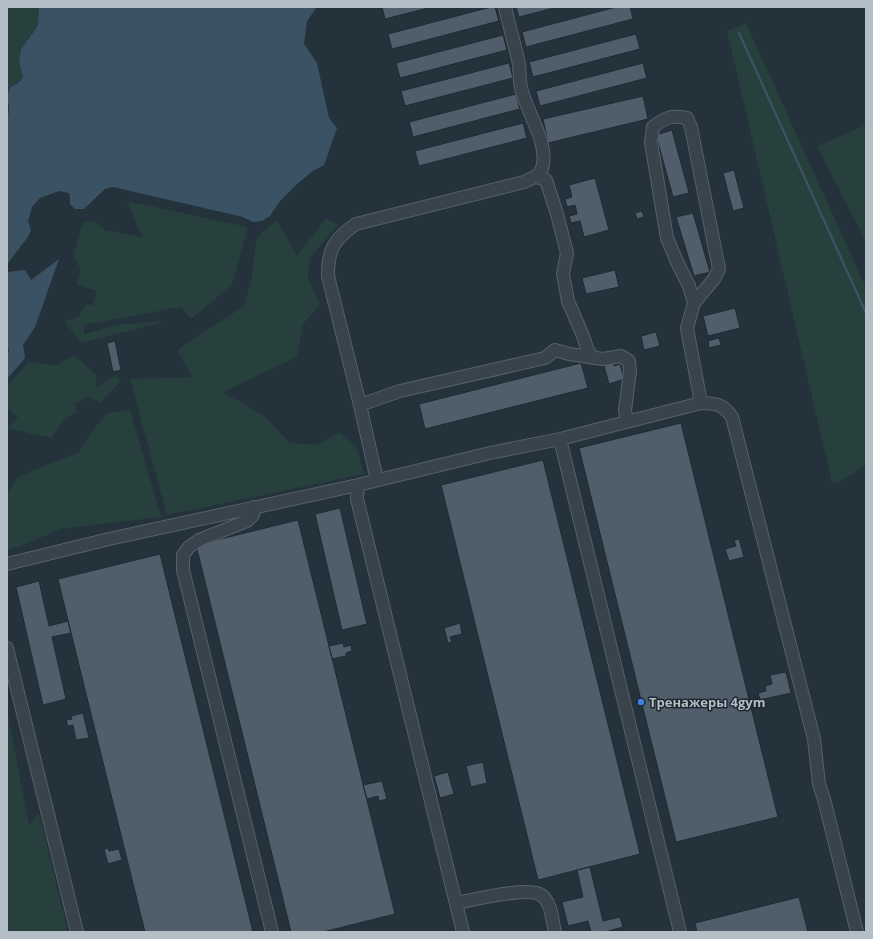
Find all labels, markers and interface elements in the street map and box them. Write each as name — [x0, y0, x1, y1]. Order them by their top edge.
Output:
place label: Тренажеры 4gym — [649, 693, 766, 711]
marker: Тренажеры 4gym — [636, 697, 646, 707]

